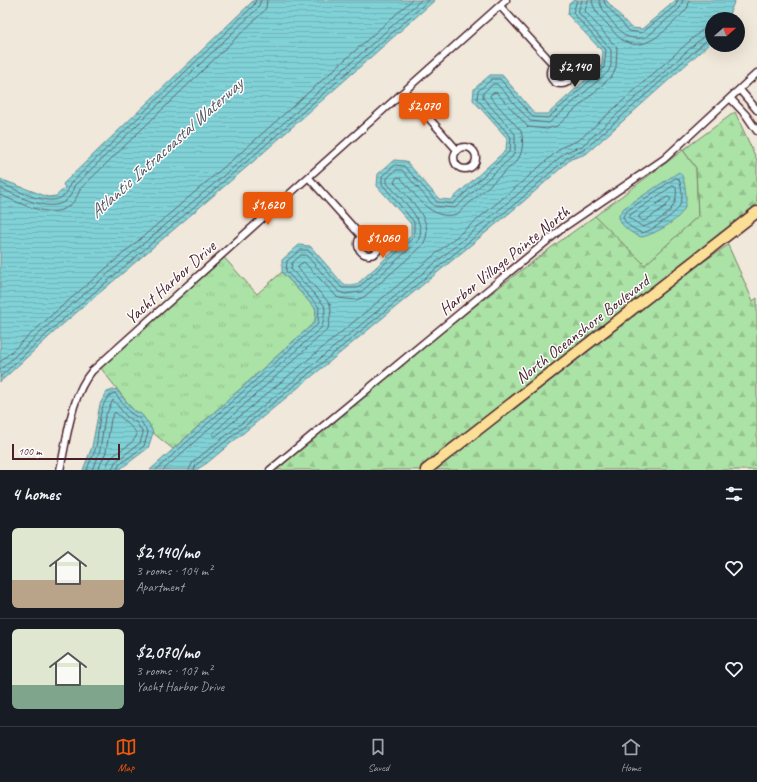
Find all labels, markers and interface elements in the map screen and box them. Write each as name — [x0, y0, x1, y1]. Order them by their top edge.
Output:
north arrow — [705, 12, 745, 52]
map controls — [705, 12, 745, 52]
pin: $2,140 — [542, 54, 608, 88]
text: $2,140 — [559, 59, 591, 75]
water label: Atlantic Intracoastal Waterway — [85, 71, 249, 223]
pin: $2,070 — [391, 93, 457, 127]
text: $2,070 — [408, 98, 440, 114]
pin: $1,620 — [235, 192, 301, 226]
text: $1,620 — [252, 197, 284, 213]
street label: Harbor Village Pointe North — [435, 200, 575, 320]
pin: $1,060 — [350, 225, 416, 259]
text: $1,060 — [367, 230, 399, 246]
street label: Yacht Harbor Drive — [121, 235, 221, 329]
street label: North Oceanshore Boulevard — [511, 269, 655, 388]
scale bar — [12, 442, 120, 461]
text: 100 m — [18, 444, 42, 458]
icon: filters — [723, 483, 745, 505]
text: 4 homes — [12, 484, 60, 505]
text: $2,140/mo — [136, 542, 199, 563]
icon: home — [44, 544, 92, 592]
icon: heart — [723, 557, 745, 579]
text: 3 rooms · 104 m² — [136, 563, 212, 579]
text: Apartment — [136, 579, 184, 595]
text: $2,070/mo — [136, 642, 199, 663]
icon: home — [44, 645, 92, 693]
icon: heart — [723, 658, 745, 680]
text: 3 rooms · 107 m² — [136, 663, 212, 679]
text: Yacht Harbor Drive — [136, 679, 224, 695]
tab: Map — [115, 736, 137, 774]
tab: Saved — [367, 736, 389, 774]
tab: Home — [620, 736, 642, 774]

